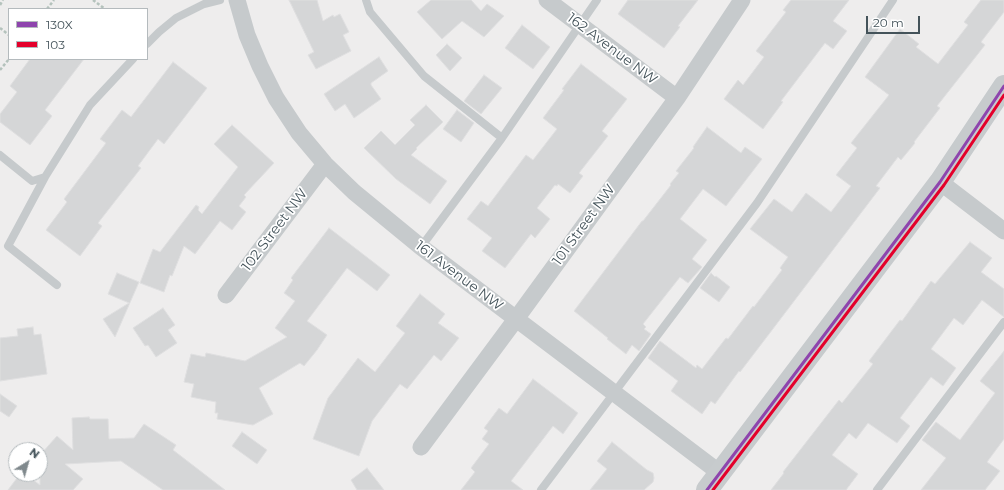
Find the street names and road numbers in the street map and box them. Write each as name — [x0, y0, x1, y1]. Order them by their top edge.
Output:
street label: 162 Avenue NW — [564, 10, 660, 88]
street label: 101 Street NW — [549, 181, 619, 269]
street label: 102 Street NW — [239, 186, 311, 274]
street label: 161 Avenue NW — [412, 238, 506, 314]

